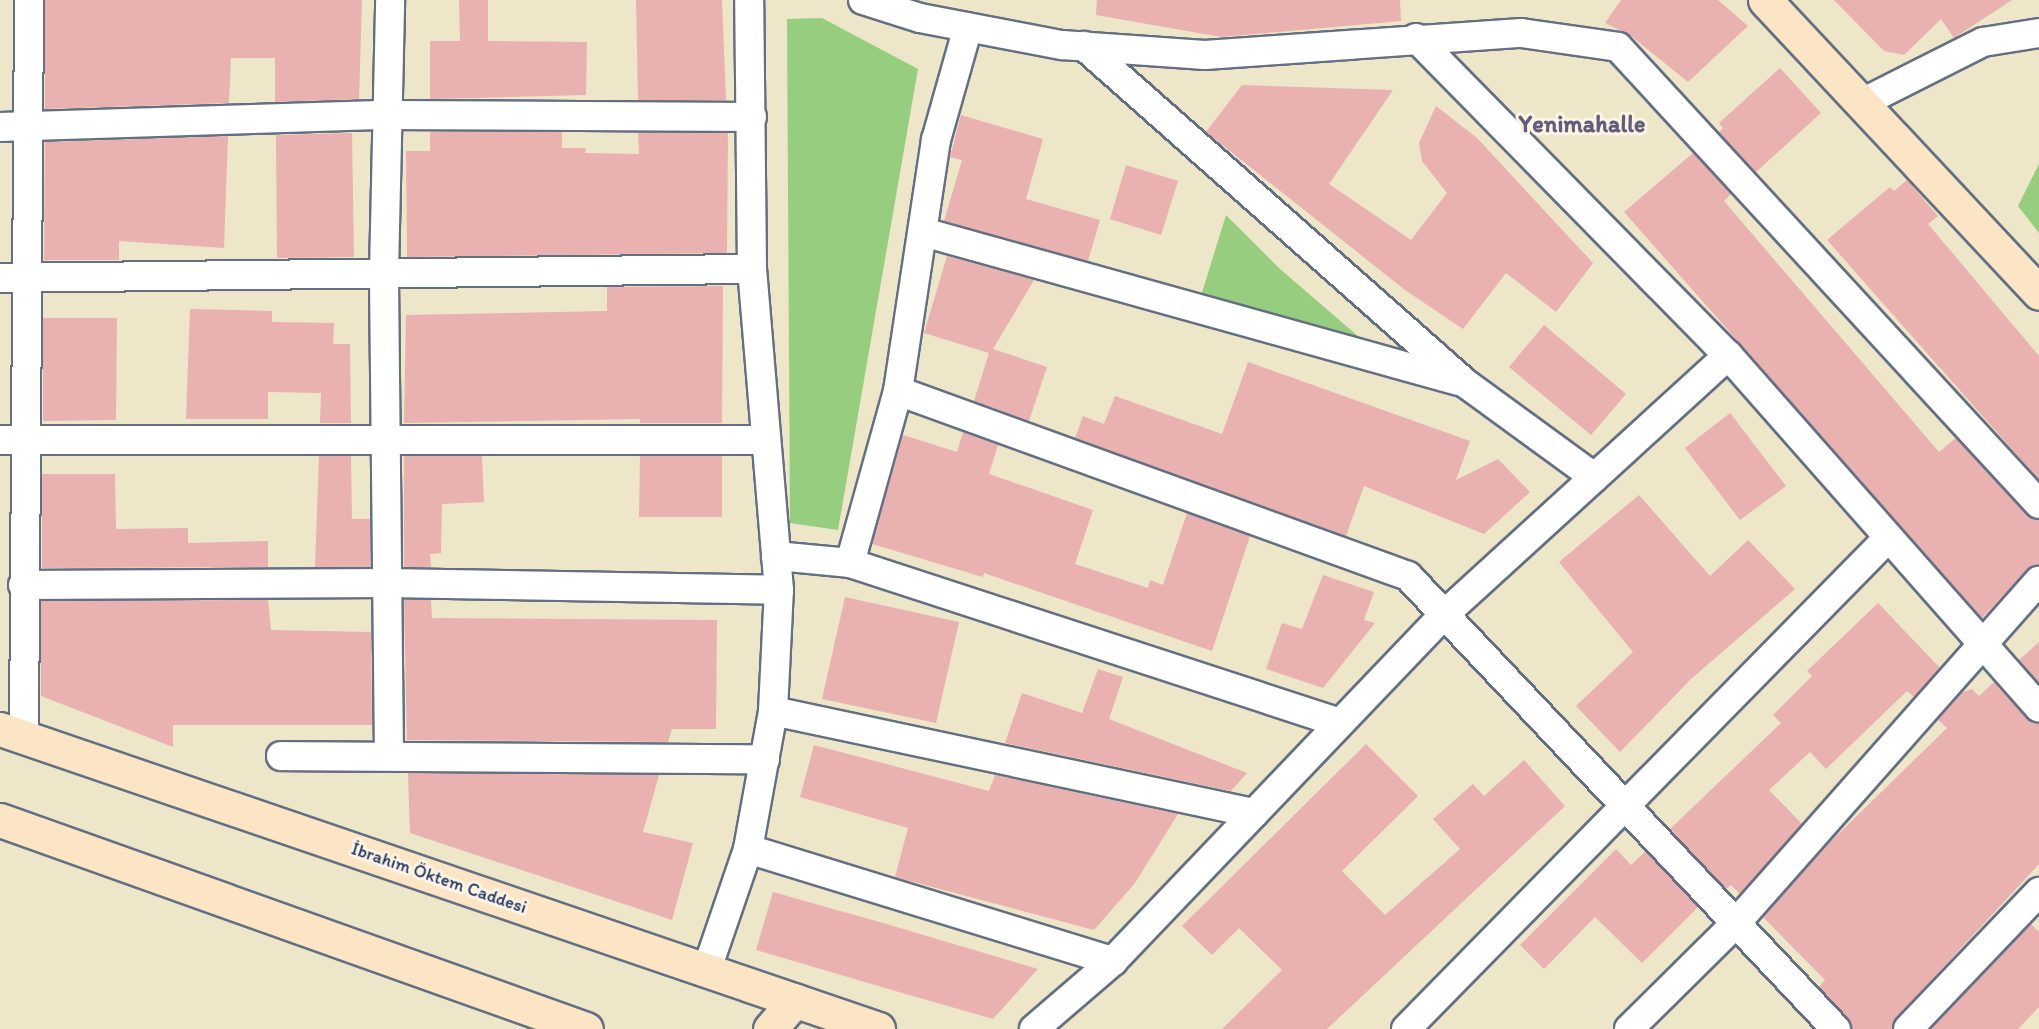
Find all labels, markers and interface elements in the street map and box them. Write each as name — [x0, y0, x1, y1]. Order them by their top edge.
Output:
district label: Yenimahalle — [1519, 110, 1645, 138]
street label: İbrahim Öktem Caddesi — [348, 838, 530, 918]

